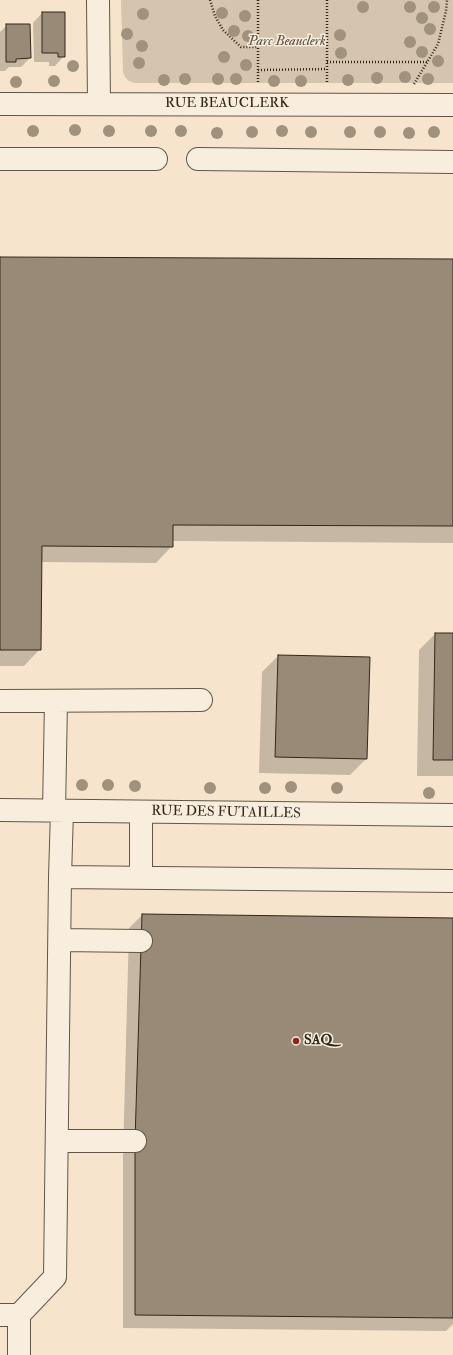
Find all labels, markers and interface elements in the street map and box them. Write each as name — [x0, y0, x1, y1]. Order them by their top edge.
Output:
park label: Parc Beauclerk — [248, 34, 326, 50]
street label: RUE BEAUCLERK — [165, 96, 289, 112]
street label: RUE DES FUTAILLES — [151, 803, 301, 823]
place label: SAQ — [304, 1033, 332, 1049]
marker: SAQ — [291, 1036, 301, 1046]

